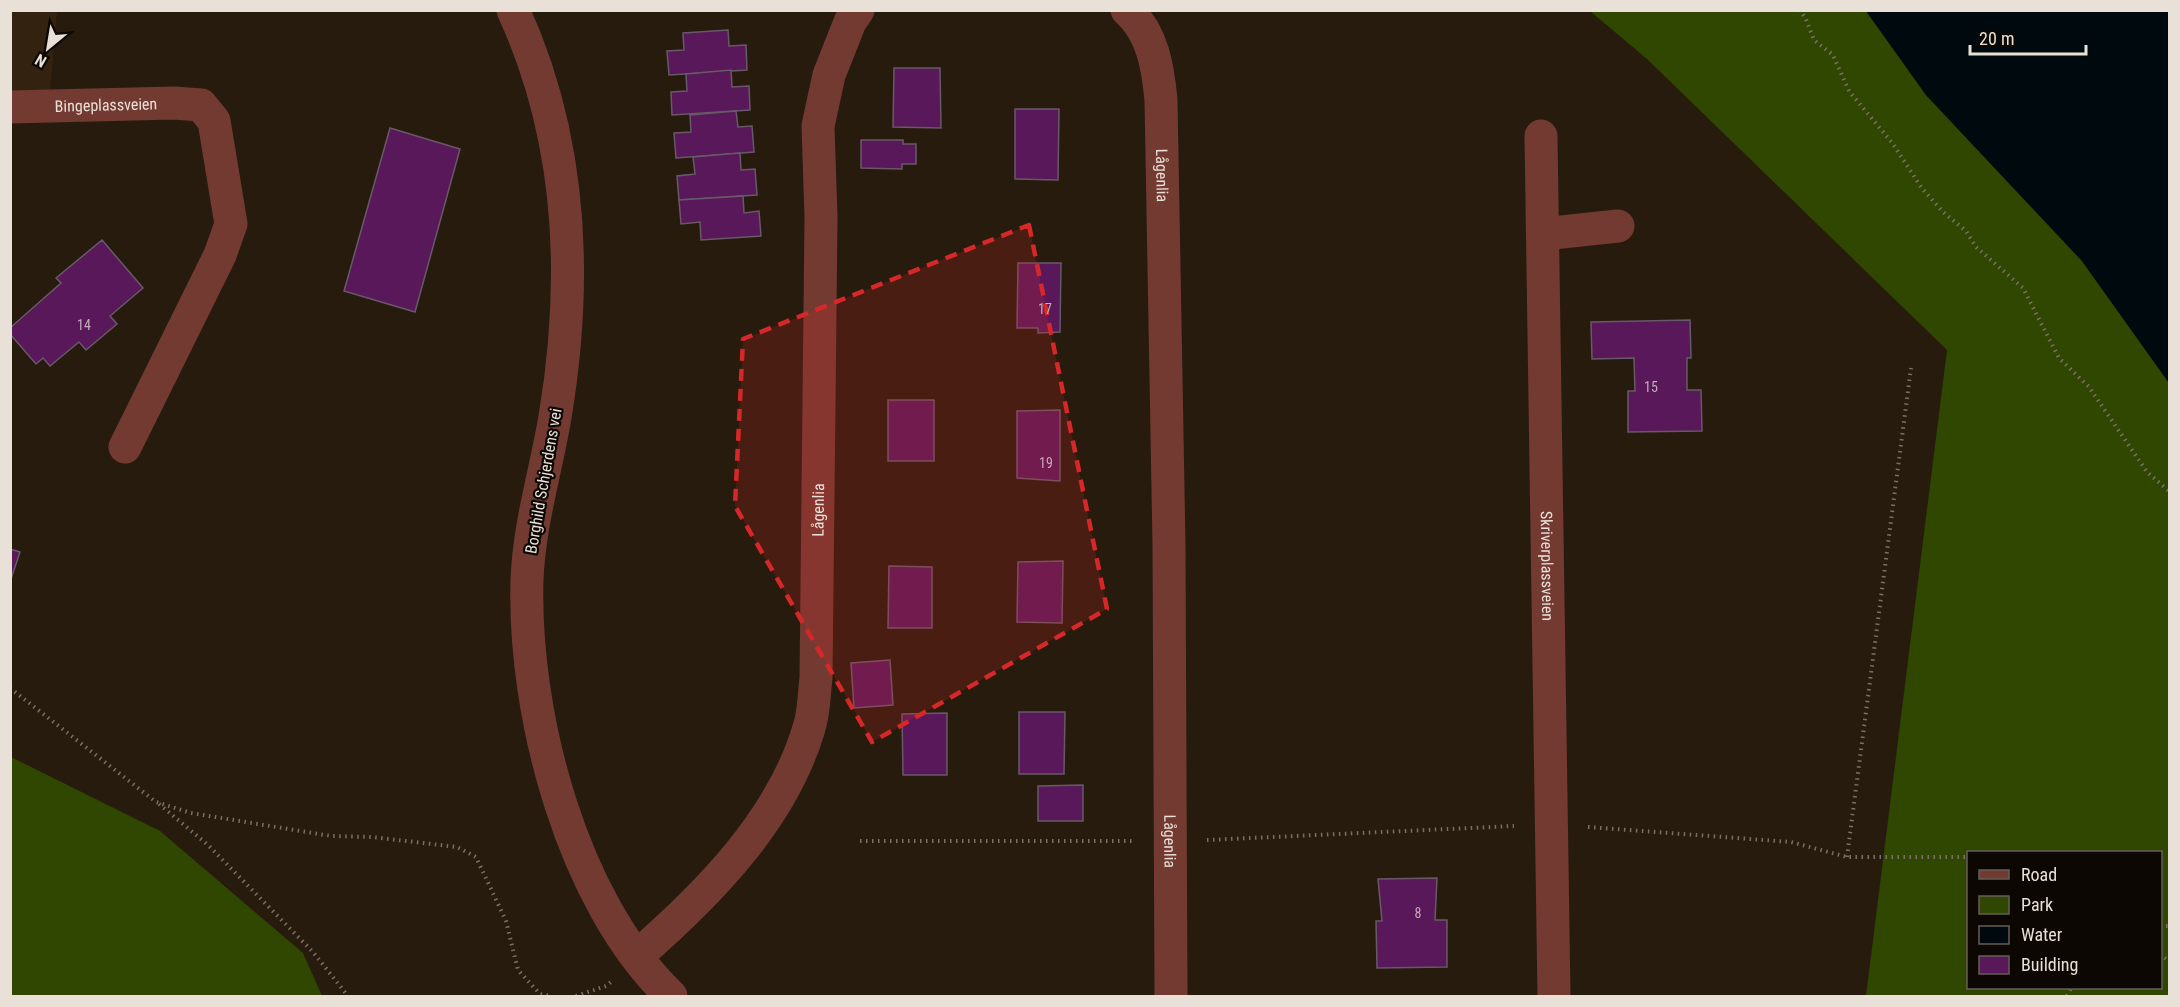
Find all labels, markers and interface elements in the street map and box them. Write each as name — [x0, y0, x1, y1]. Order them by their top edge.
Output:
north arrow — [18, 18, 78, 78]
scale bar — [1970, 18, 2086, 56]
text: 20 m — [1979, 28, 2014, 49]
text: N — [32, 50, 50, 71]
street label: Bingeplassveien — [54, 94, 157, 116]
street label: Lågenlia — [1152, 148, 1172, 202]
house number: 17 — [1038, 301, 1052, 317]
house number: 14 — [77, 317, 91, 333]
house number: 15 — [1644, 379, 1658, 395]
street label: Borghild Schjerdens vei — [521, 407, 566, 555]
house number: 19 — [1039, 455, 1053, 471]
street label: Lågenlia — [809, 483, 828, 537]
street label: Skriverplassveien — [1537, 511, 1557, 621]
street label: Lågenlia — [1160, 815, 1179, 868]
legend — [1967, 851, 2162, 989]
text: Road — [2021, 864, 2057, 885]
text: Park — [2021, 894, 2053, 915]
house number: 8 — [1415, 905, 1422, 921]
text: Water — [2021, 924, 2063, 945]
text: Building — [2021, 954, 2078, 975]

